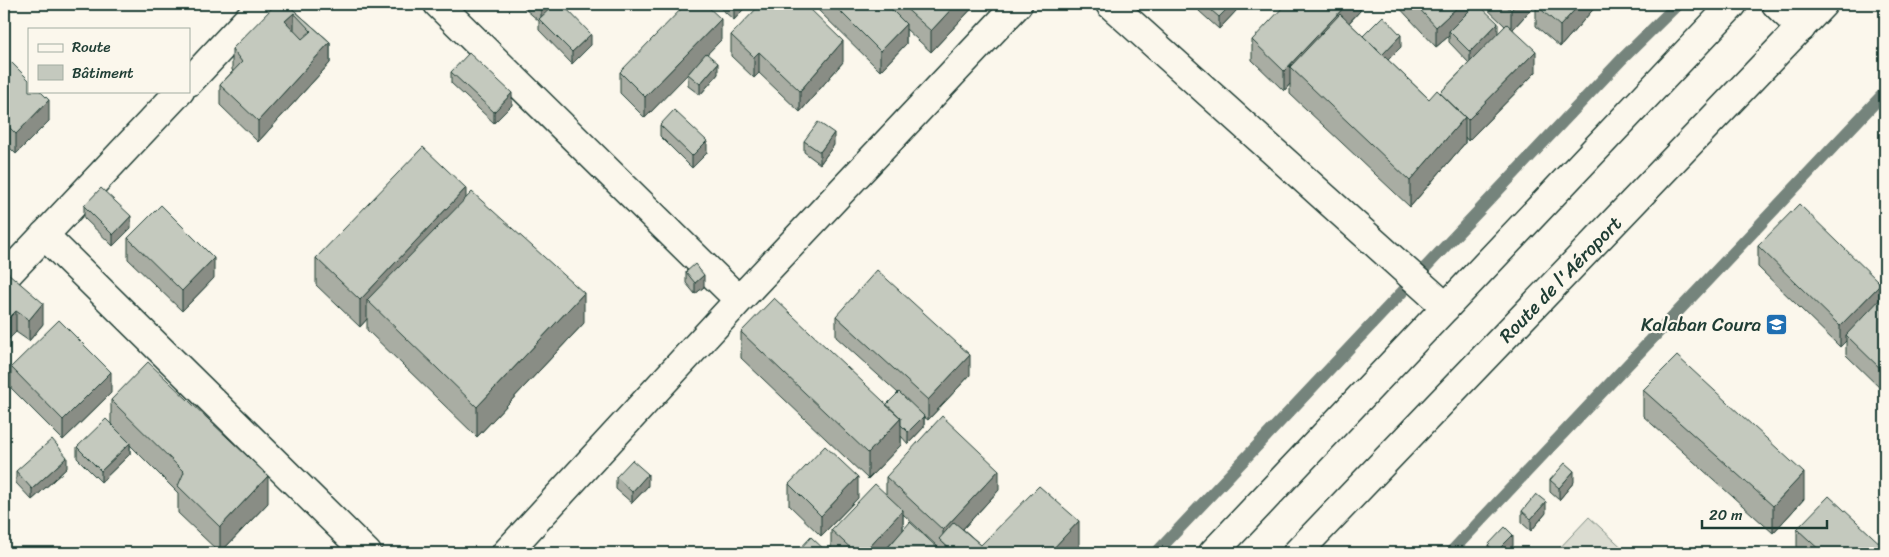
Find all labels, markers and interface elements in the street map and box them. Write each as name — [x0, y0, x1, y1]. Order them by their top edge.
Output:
legend — [28, 28, 190, 92]
text: Route — [72, 34, 111, 60]
text: Bâtiment — [72, 60, 134, 86]
street label: Route de l'Aéroport — [1491, 208, 1630, 351]
place label: Kalaban Coura — [1641, 308, 1761, 341]
school or university icon: Kalaban Coura — [1765, 312, 1789, 336]
scale bar — [1702, 497, 1826, 529]
text: 20 m — [1709, 502, 1743, 528]

